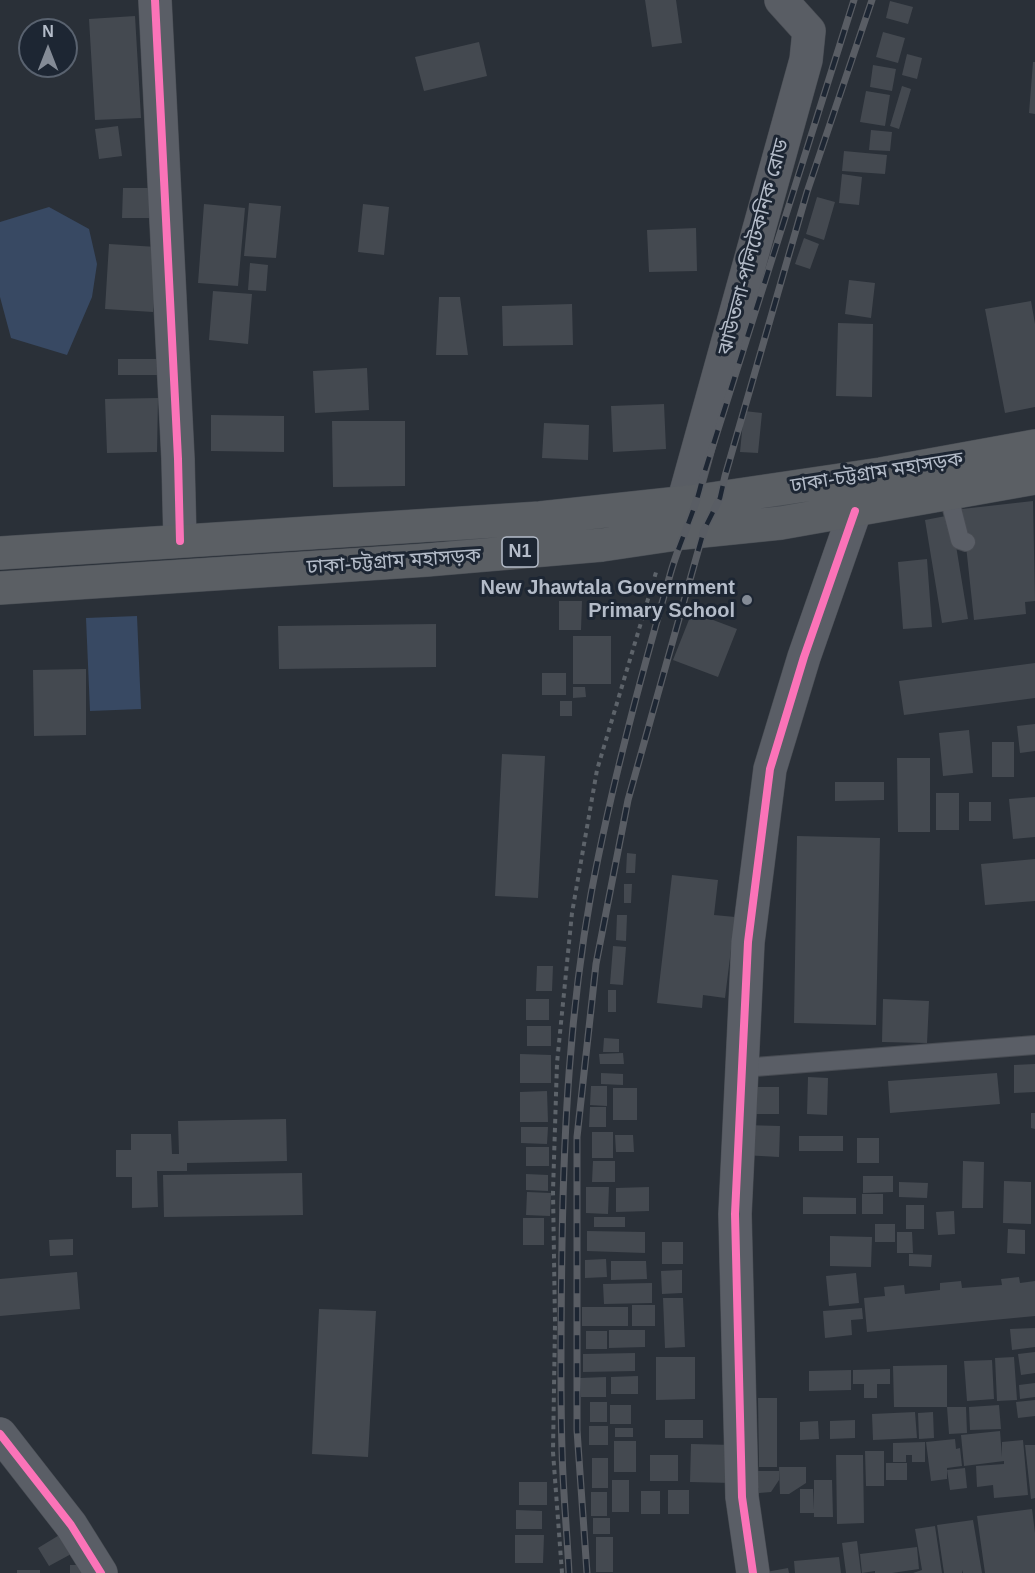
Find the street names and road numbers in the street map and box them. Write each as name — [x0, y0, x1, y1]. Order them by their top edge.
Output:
street label: ঝাউতলা-পলিটেকনিক রোড — [714, 136, 794, 358]
street label: ঢাকা-চট্টগ্রাম মহাসড়ক — [789, 448, 965, 498]
road number: N1 — [502, 537, 538, 567]
street label: ঢাকা-চট্টগ্রাম মহাসড়ক — [306, 544, 482, 580]

